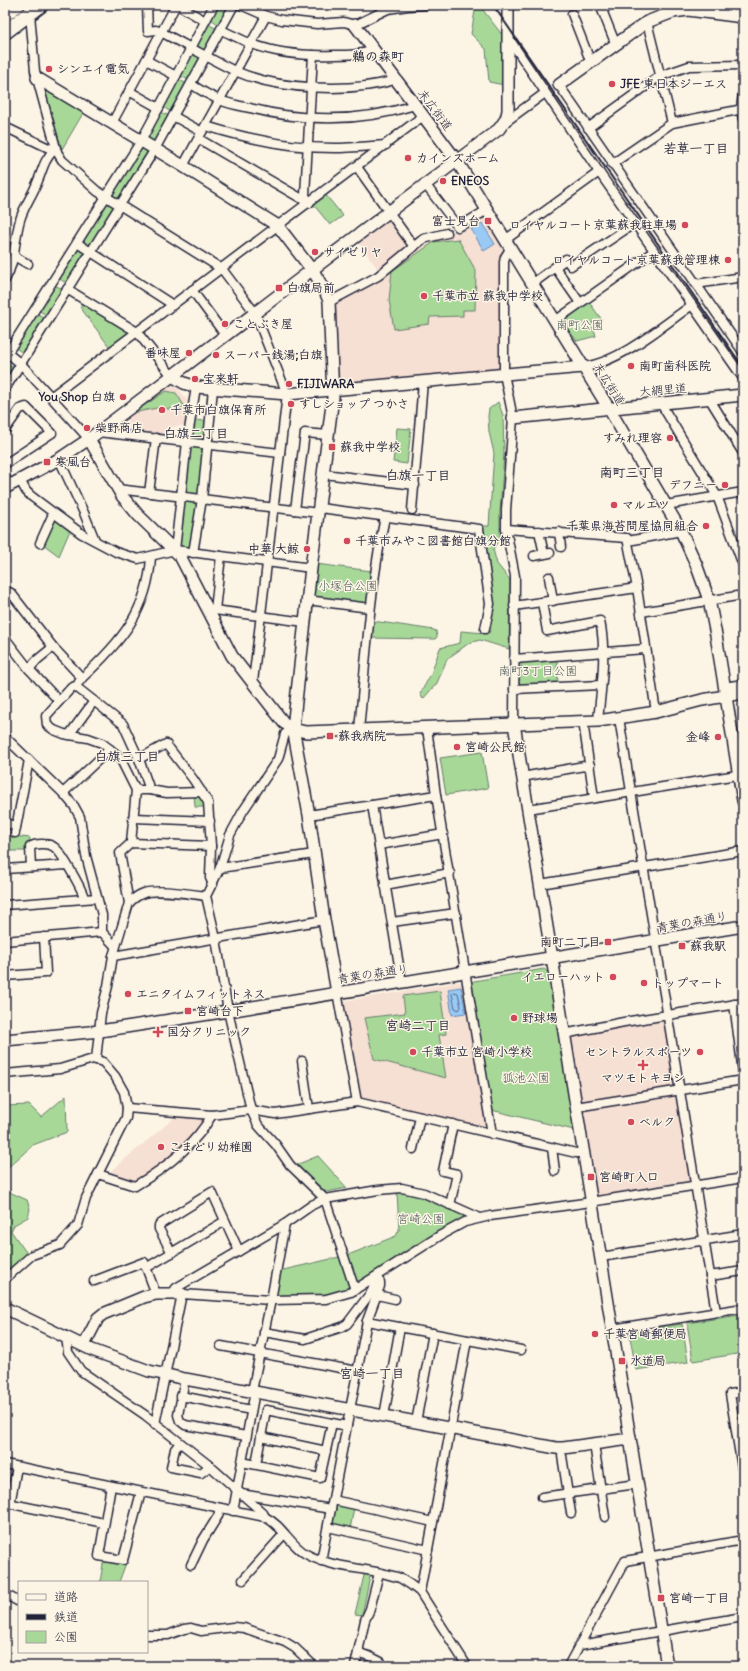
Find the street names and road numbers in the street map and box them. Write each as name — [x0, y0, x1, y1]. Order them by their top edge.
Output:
street label: 末広街道 — [415, 86, 456, 133]
street label: 末広街道 — [590, 359, 629, 408]
street label: 大網里道 — [638, 380, 688, 399]
street label: 青葉の森通り — [655, 908, 729, 935]
street label: 青葉の森通り — [336, 960, 410, 987]

